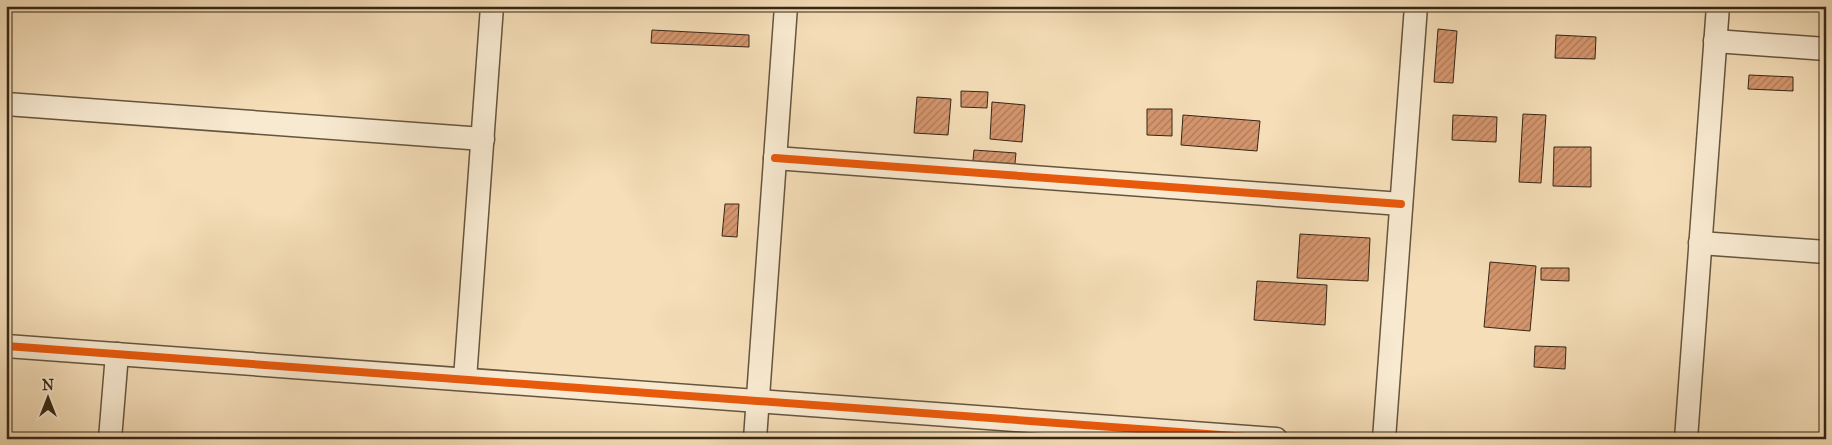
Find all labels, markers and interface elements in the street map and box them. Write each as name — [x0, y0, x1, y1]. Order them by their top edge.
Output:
north arrow — [22, 372, 72, 422]
text: N — [42, 377, 54, 394]

